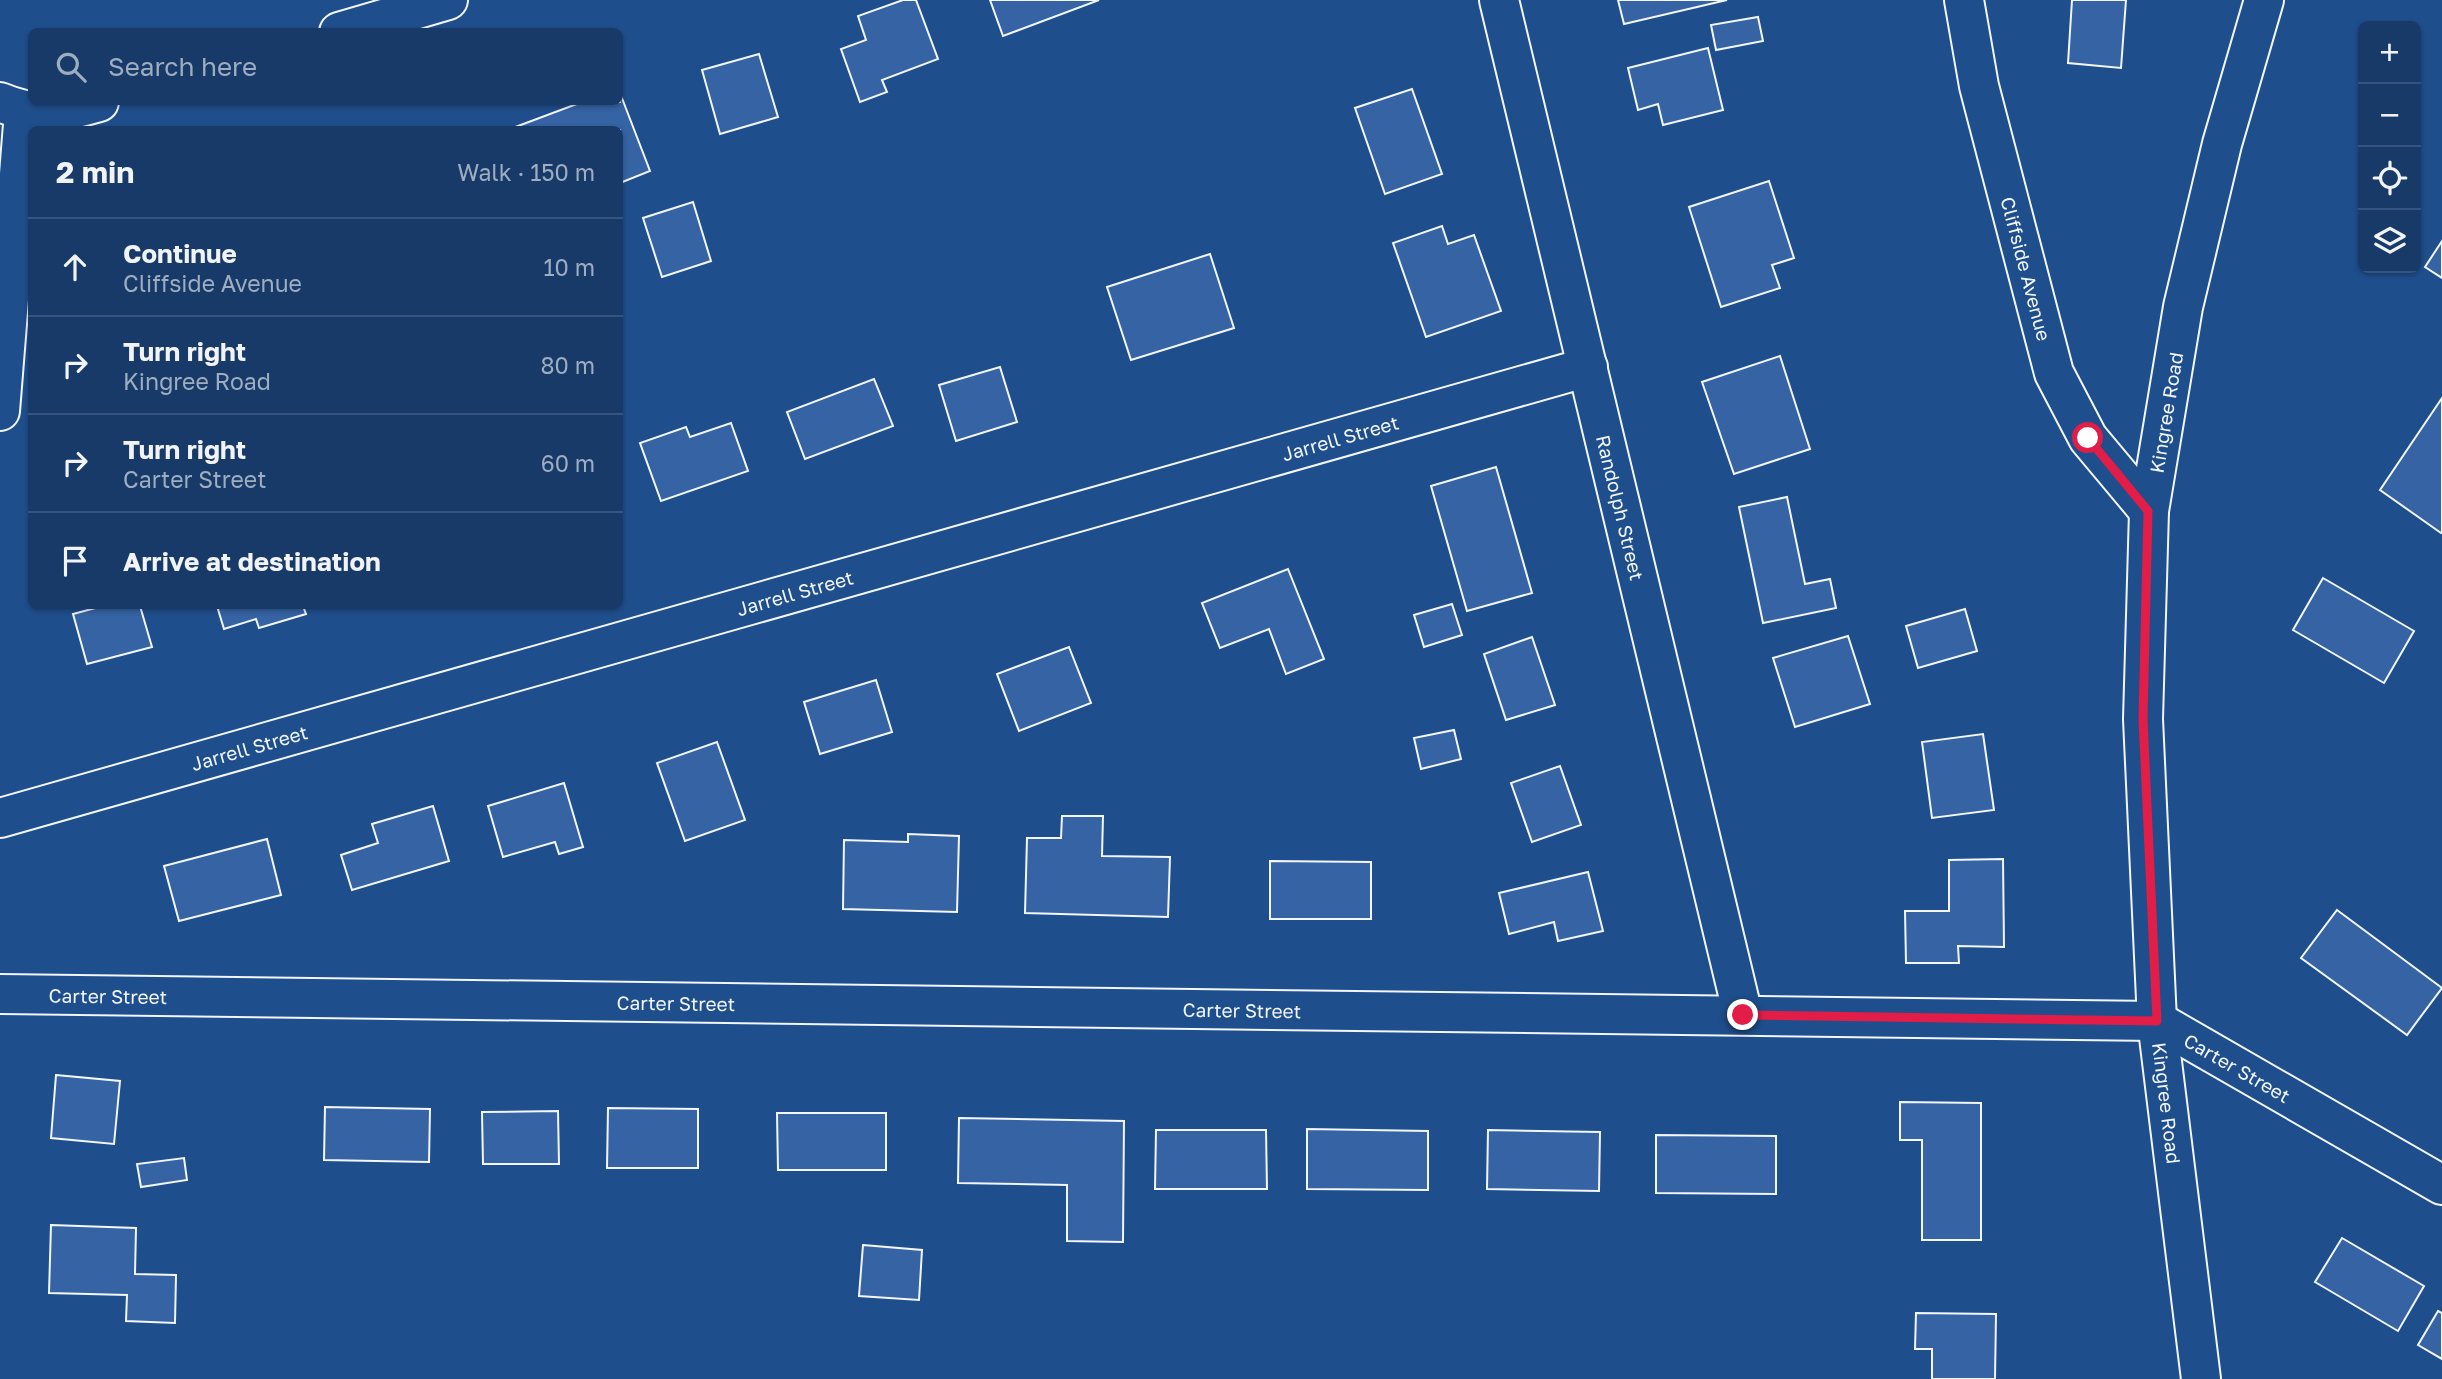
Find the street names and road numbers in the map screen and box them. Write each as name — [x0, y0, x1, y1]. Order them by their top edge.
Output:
street label: Cliffside Avenue — [1997, 194, 2057, 343]
street label: Kingree Road — [2144, 350, 2187, 475]
street label: Jarrell Street — [1279, 410, 1401, 465]
street label: Randolph Street — [1592, 433, 1650, 583]
street label: Jarrell Street — [734, 565, 856, 620]
street label: Jarrell Street — [188, 720, 310, 775]
street label: Carter Street — [49, 983, 167, 1008]
street label: Carter Street — [617, 990, 735, 1015]
street label: Carter Street — [1182, 997, 1301, 1022]
street label: Carter Street — [2180, 1028, 2295, 1107]
street label: Kingree Road — [2148, 1041, 2186, 1165]

